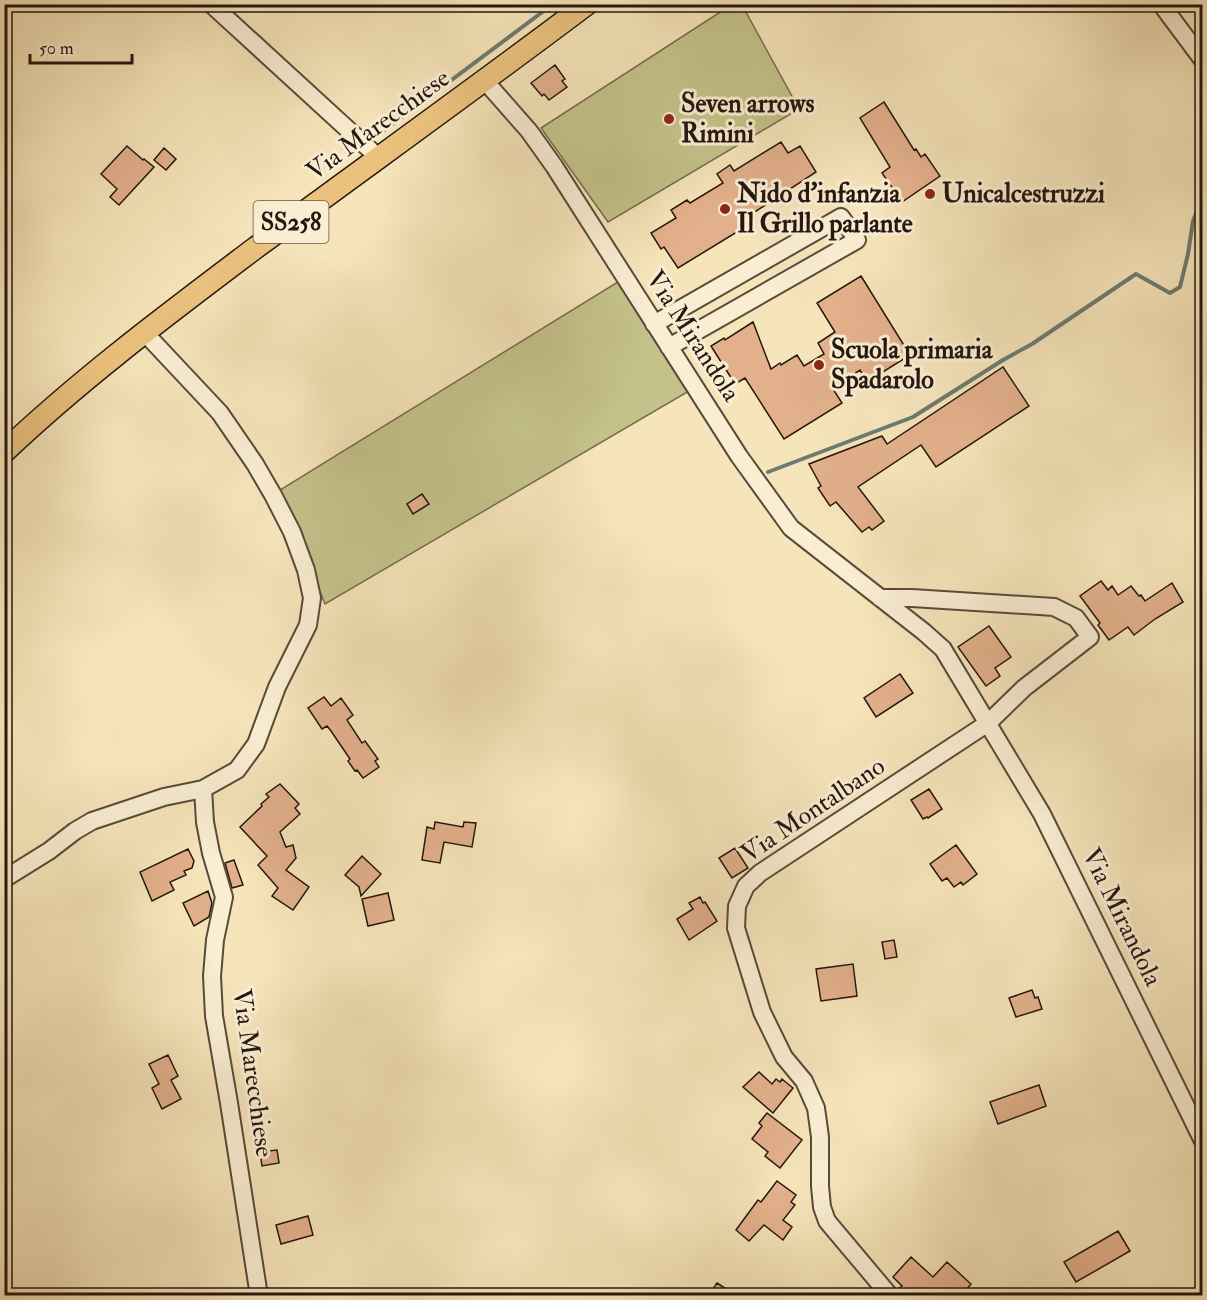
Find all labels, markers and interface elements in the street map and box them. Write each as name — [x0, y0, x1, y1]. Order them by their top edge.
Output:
scale bar — [30, 27, 132, 65]
text: 50 m — [39, 37, 74, 60]
street label: Via Marecchiese — [300, 62, 456, 188]
place label: Seven arrows Rimini — [681, 88, 814, 150]
marker: Seven arrows Rimini — [662, 112, 676, 126]
place label: Nido d'infanzia Il Grillo parlante — [736, 178, 913, 241]
place label: Unicalcestruzzi — [942, 178, 1105, 210]
marker: Unicalcestruzzi — [923, 187, 937, 201]
road number: SS258 — [254, 201, 328, 243]
marker: Nido d'infanzia Il Grillo parlante — [718, 202, 732, 216]
street label: Via Mirandola — [639, 265, 747, 408]
place label: Scuola primaria Spadarolo — [831, 334, 994, 397]
marker: Scuola primaria Spadarolo — [812, 358, 826, 372]
street label: Via Montalbano — [735, 750, 891, 870]
street label: Via Mirandola — [1075, 843, 1169, 992]
street label: Via Marecchiese — [225, 987, 281, 1159]

